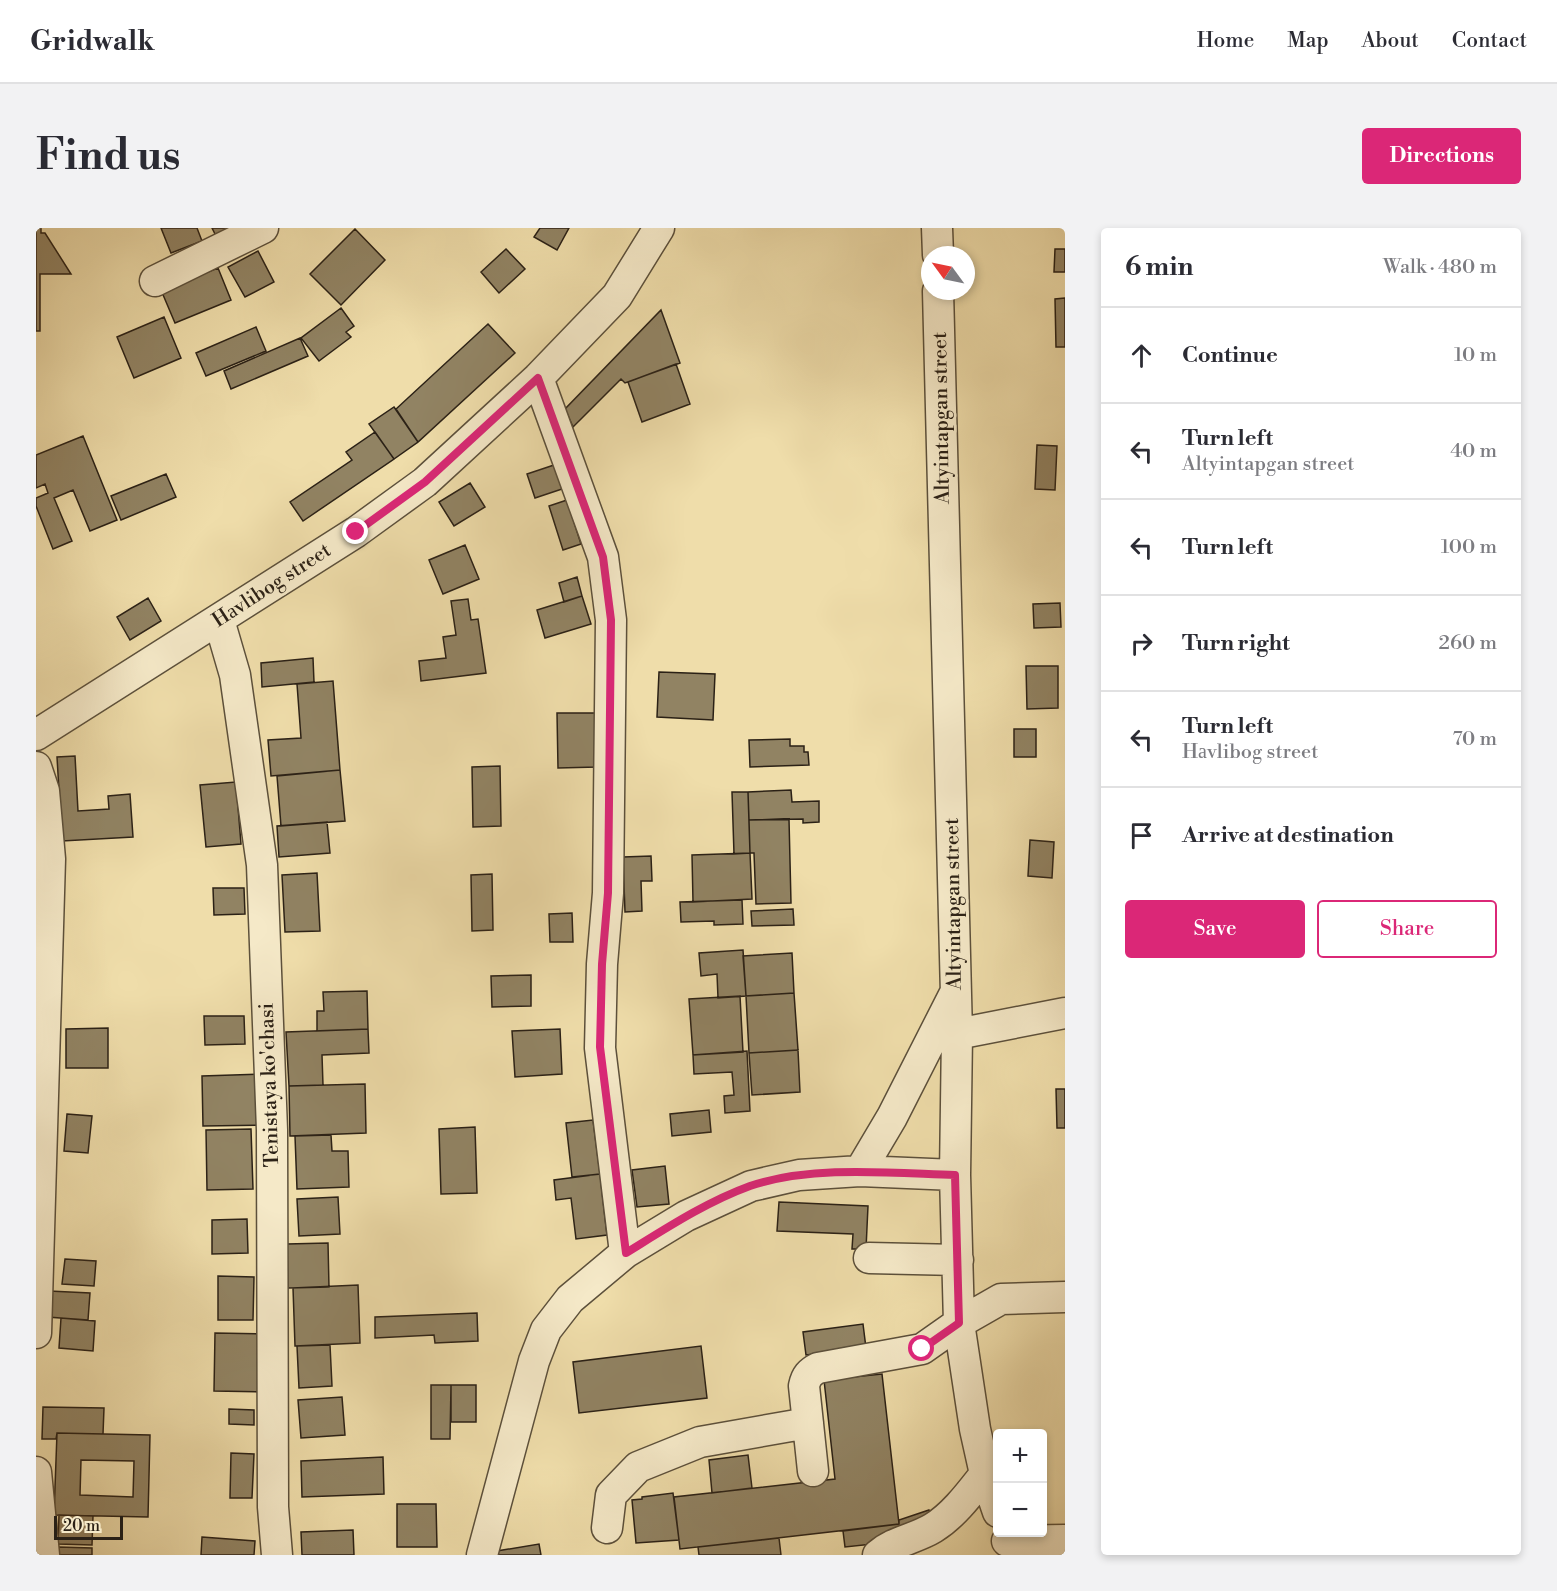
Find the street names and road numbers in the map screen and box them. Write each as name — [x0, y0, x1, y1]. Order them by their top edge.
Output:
street label: Altyintapgan street — [928, 332, 956, 505]
street label: Hаvlibog street — [208, 538, 336, 634]
street label: Altyintapgan street — [940, 818, 968, 991]
street label: Tenistaya ko'chasi — [255, 1002, 285, 1168]

